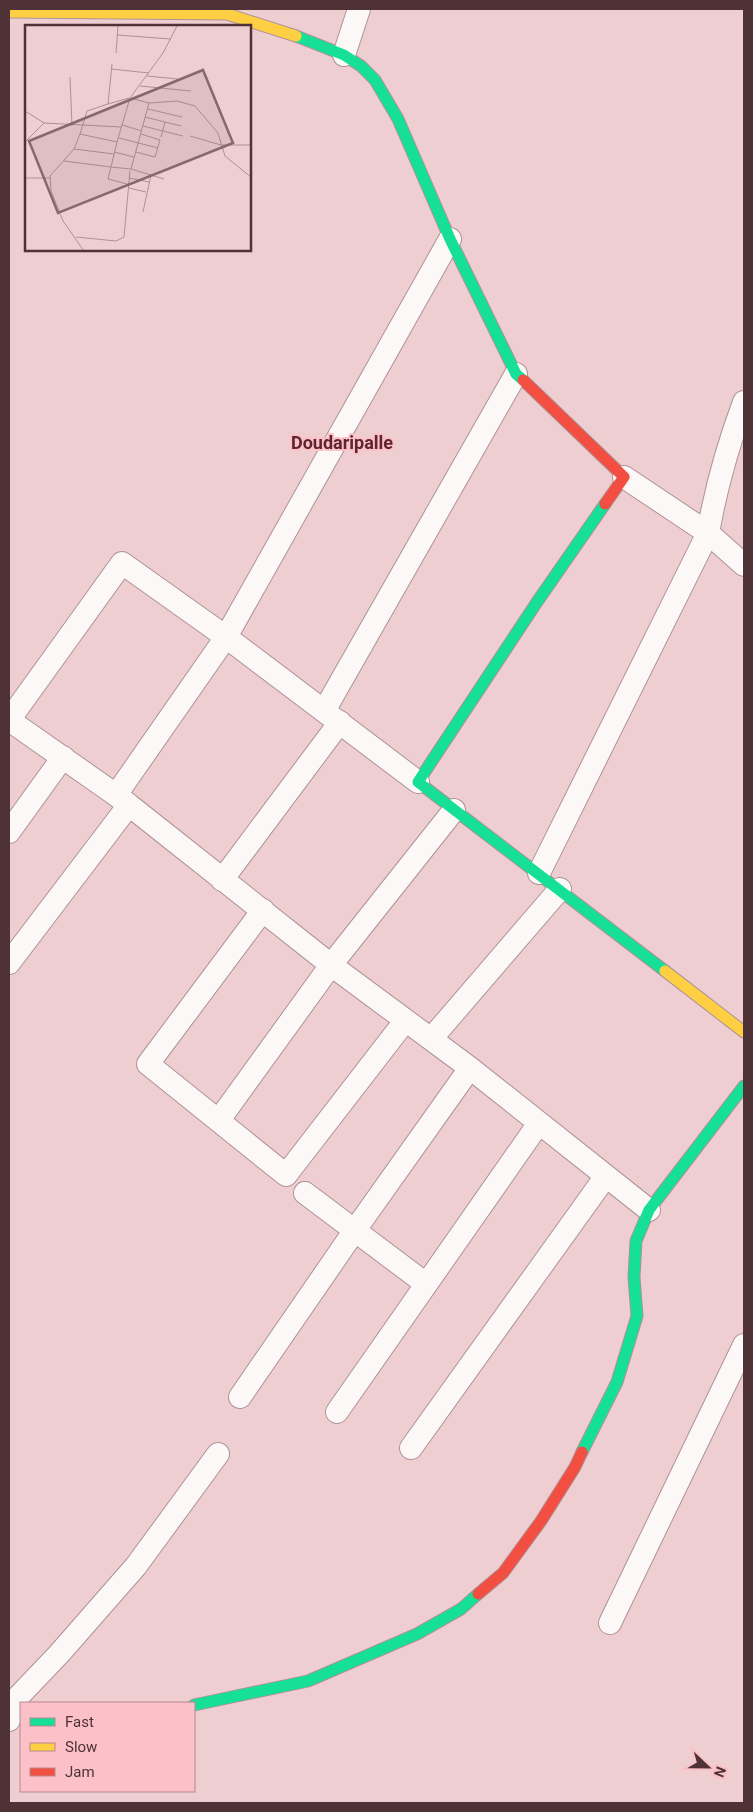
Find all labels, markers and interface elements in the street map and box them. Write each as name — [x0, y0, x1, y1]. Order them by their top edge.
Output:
inset map — [25, 25, 251, 251]
district label: Doudaripalle — [291, 432, 393, 453]
legend — [20, 1702, 195, 1792]
text: Fast — [65, 1713, 94, 1731]
text: Slow — [65, 1738, 97, 1756]
north arrow — [683, 1742, 733, 1792]
text: Jam — [65, 1763, 95, 1781]
text: N — [711, 1764, 729, 1779]

